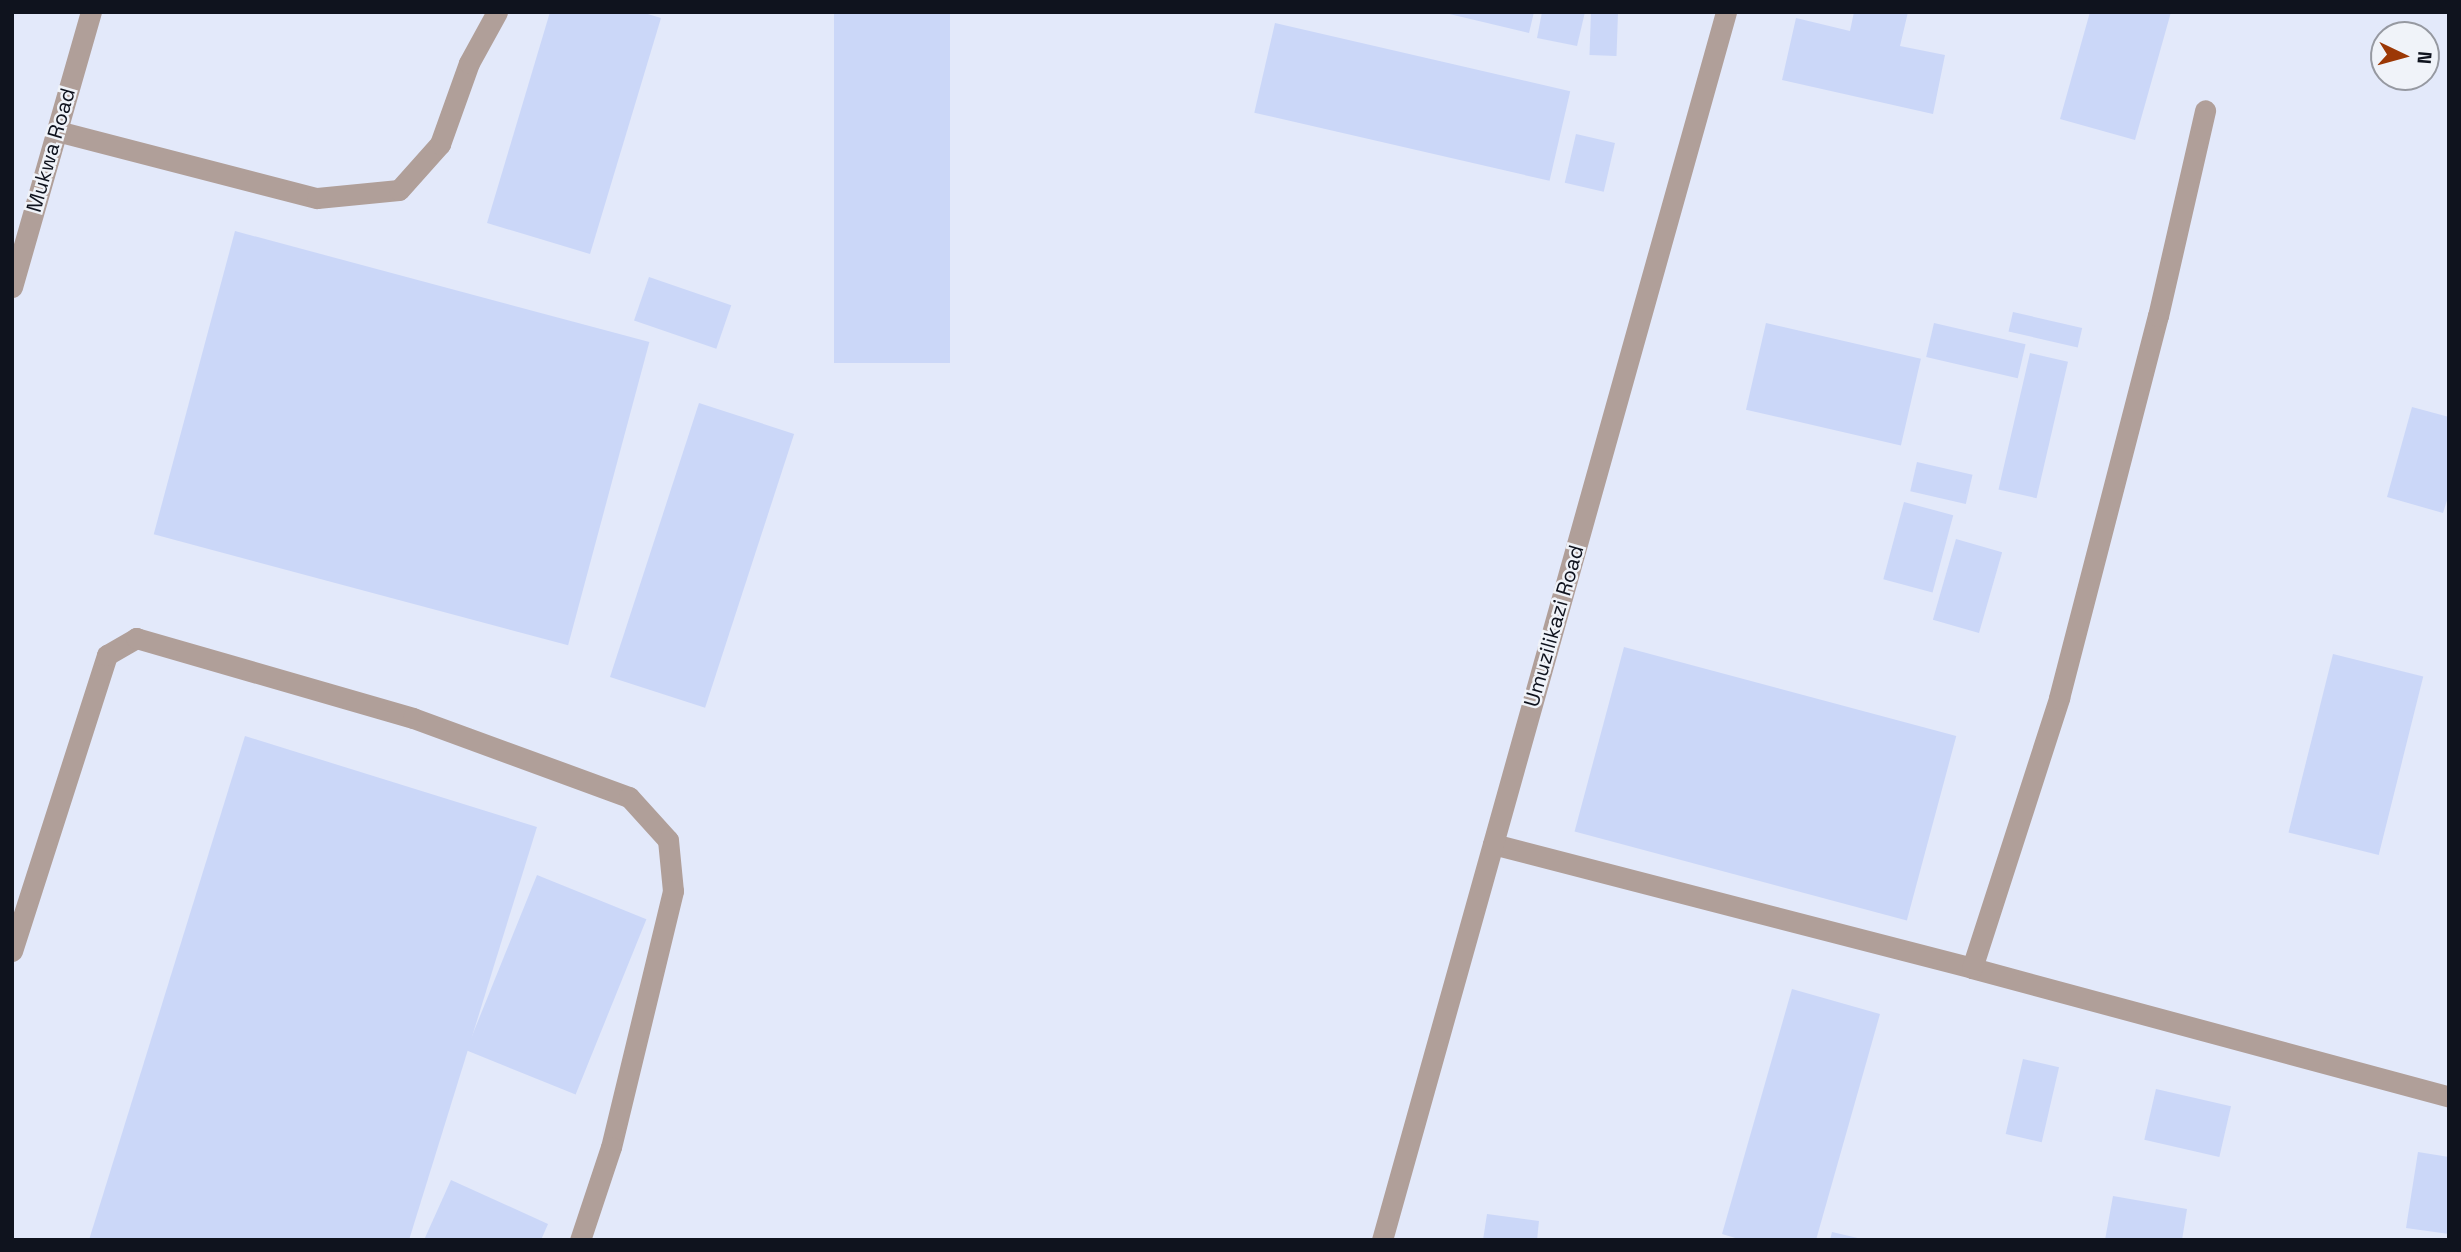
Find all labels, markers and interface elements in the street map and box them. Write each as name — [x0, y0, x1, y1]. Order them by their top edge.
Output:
north arrow — [2370, 21, 2440, 91]
text: N — [2411, 50, 2437, 65]
street label: Mukwa Road — [21, 85, 81, 215]
street label: Umuzilikazi Road — [1519, 542, 1589, 710]

